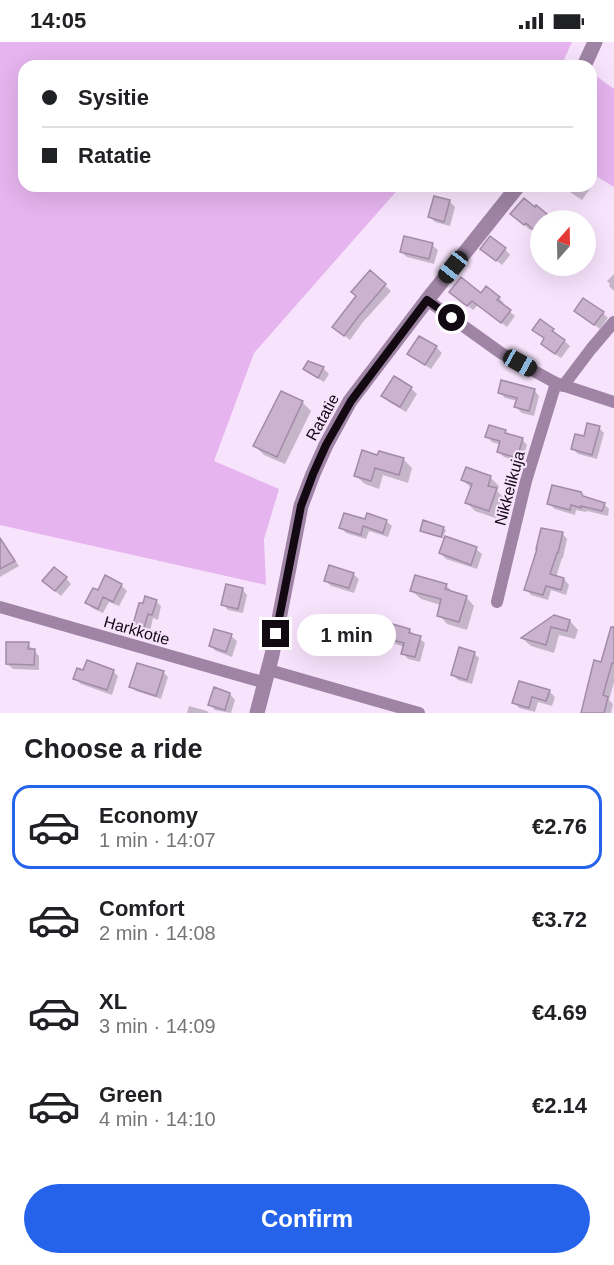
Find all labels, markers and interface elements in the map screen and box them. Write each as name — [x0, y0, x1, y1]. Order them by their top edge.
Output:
text: 14:05 — [30, 8, 86, 33]
text: Sysitie — [78, 85, 149, 110]
text: Ratatie — [78, 143, 151, 168]
north arrow — [530, 210, 596, 276]
map controls — [530, 210, 596, 276]
car — [435, 247, 471, 287]
route start — [438, 304, 465, 331]
car — [500, 346, 540, 380]
street label: Ratatie — [303, 391, 342, 444]
street label: Nikkelikuja — [491, 449, 528, 527]
street label: Harkkotie — [102, 613, 172, 648]
callout: 1 min — [297, 613, 396, 655]
route end — [262, 620, 289, 647]
text: 1 min — [320, 624, 373, 646]
text: Choose a ride — [24, 734, 203, 764]
icon: car — [27, 800, 81, 854]
text: Economy — [99, 803, 198, 828]
text: €2.76 — [532, 814, 587, 839]
text: 1 min · 14:07 — [99, 829, 216, 851]
icon: car — [27, 893, 81, 947]
text: Comfort — [99, 896, 185, 921]
text: €3.72 — [532, 907, 587, 932]
text: 2 min · 14:08 — [99, 922, 216, 944]
icon: car — [27, 986, 81, 1040]
text: XL — [99, 989, 127, 1014]
text: €4.69 — [532, 1000, 587, 1025]
text: 3 min · 14:09 — [99, 1015, 216, 1037]
icon: car — [27, 1079, 81, 1133]
text: Green — [99, 1082, 163, 1107]
text: €2.14 — [532, 1093, 587, 1118]
text: 4 min · 14:10 — [99, 1108, 216, 1130]
button: Confirm — [24, 1184, 590, 1253]

